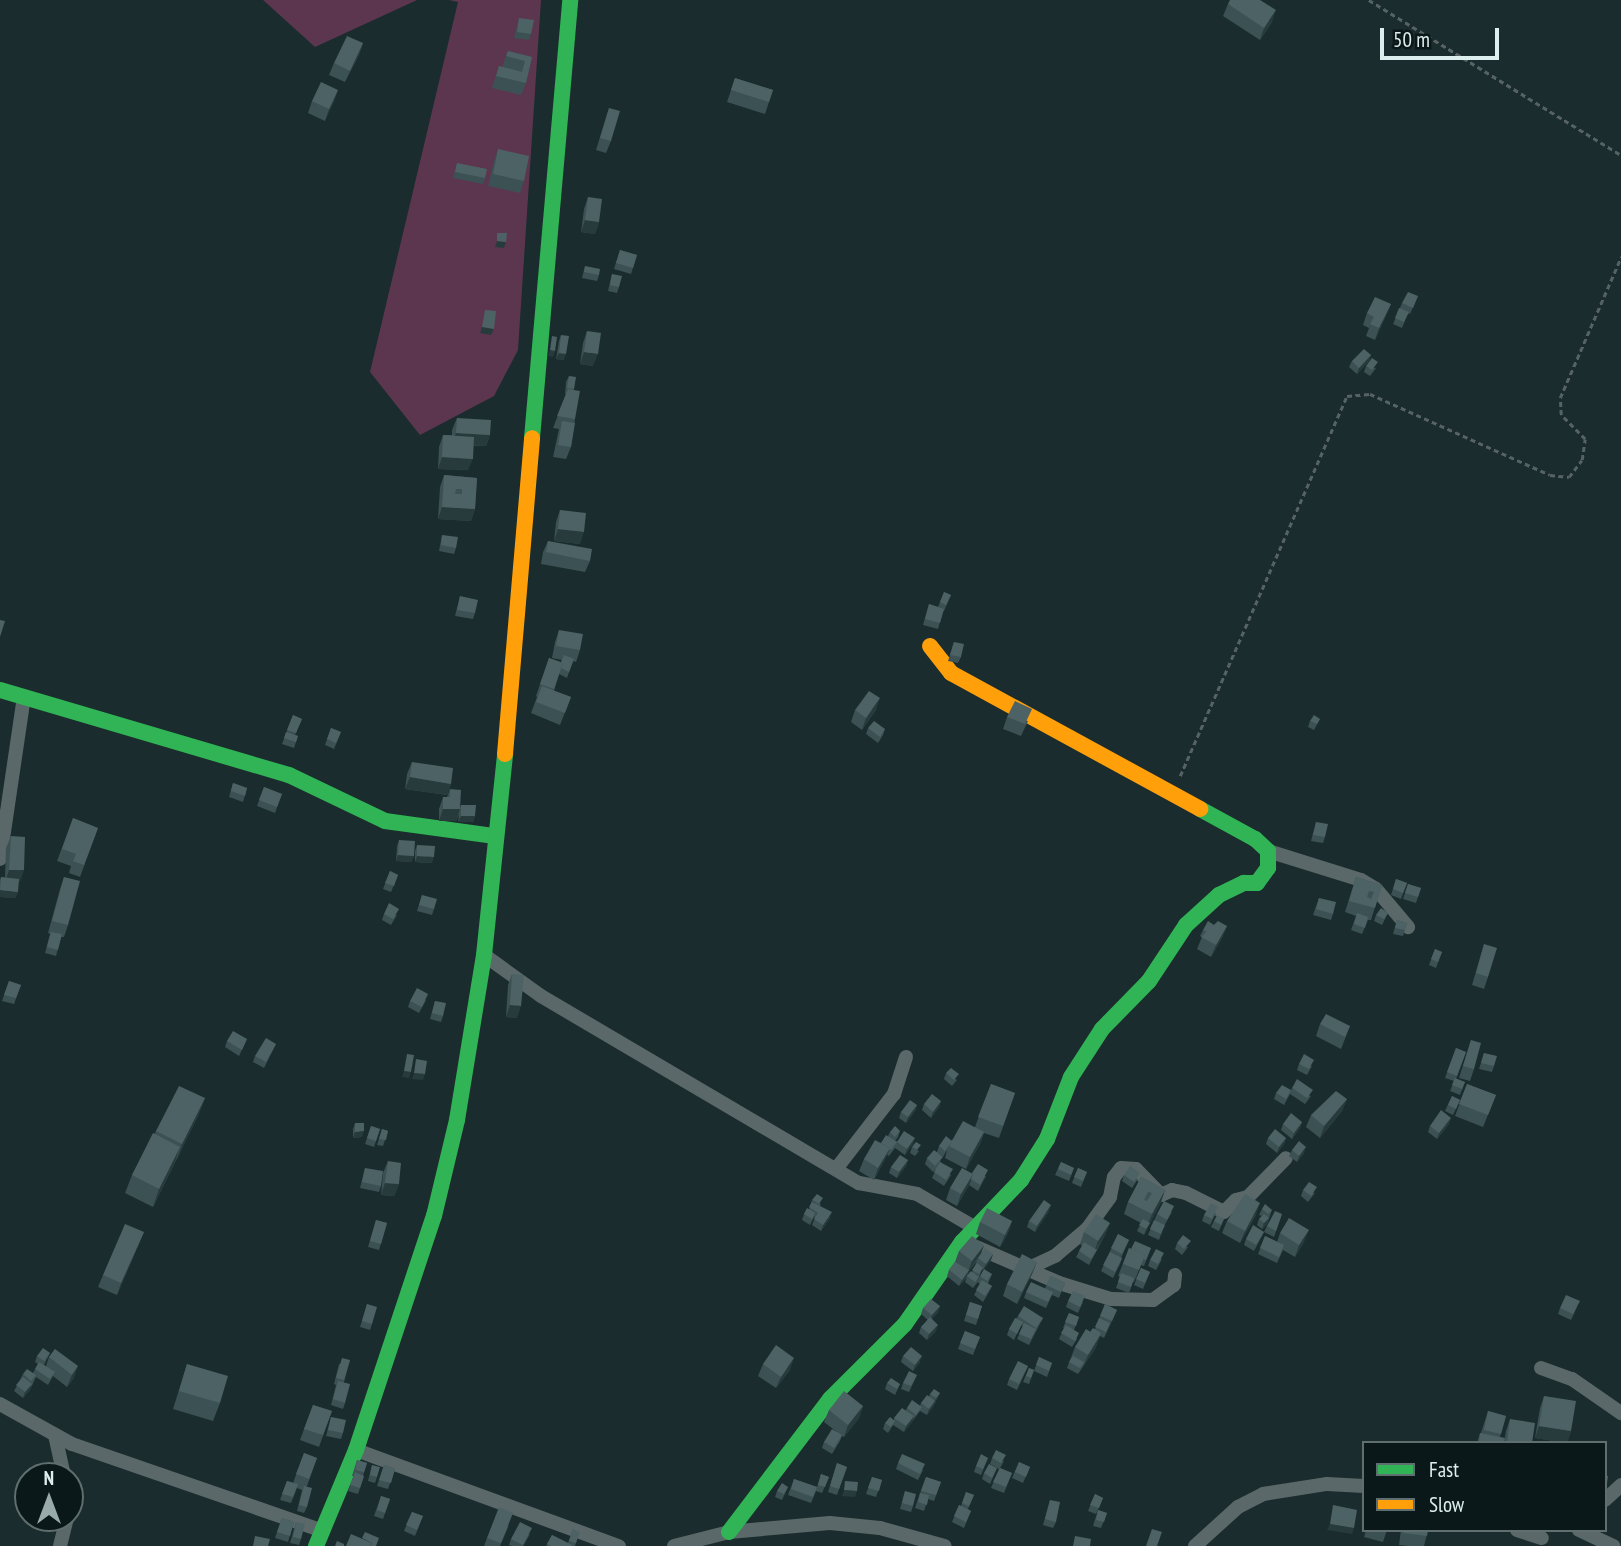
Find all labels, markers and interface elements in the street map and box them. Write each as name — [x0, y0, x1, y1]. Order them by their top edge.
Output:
scale bar — [1383, 14, 1502, 58]
text: 50 m — [1393, 26, 1430, 53]
legend — [1362, 1441, 1607, 1532]
text: Fast — [1429, 1456, 1459, 1483]
north arrow — [14, 1462, 84, 1532]
text: N — [44, 1466, 54, 1490]
text: Slow — [1429, 1491, 1464, 1518]

